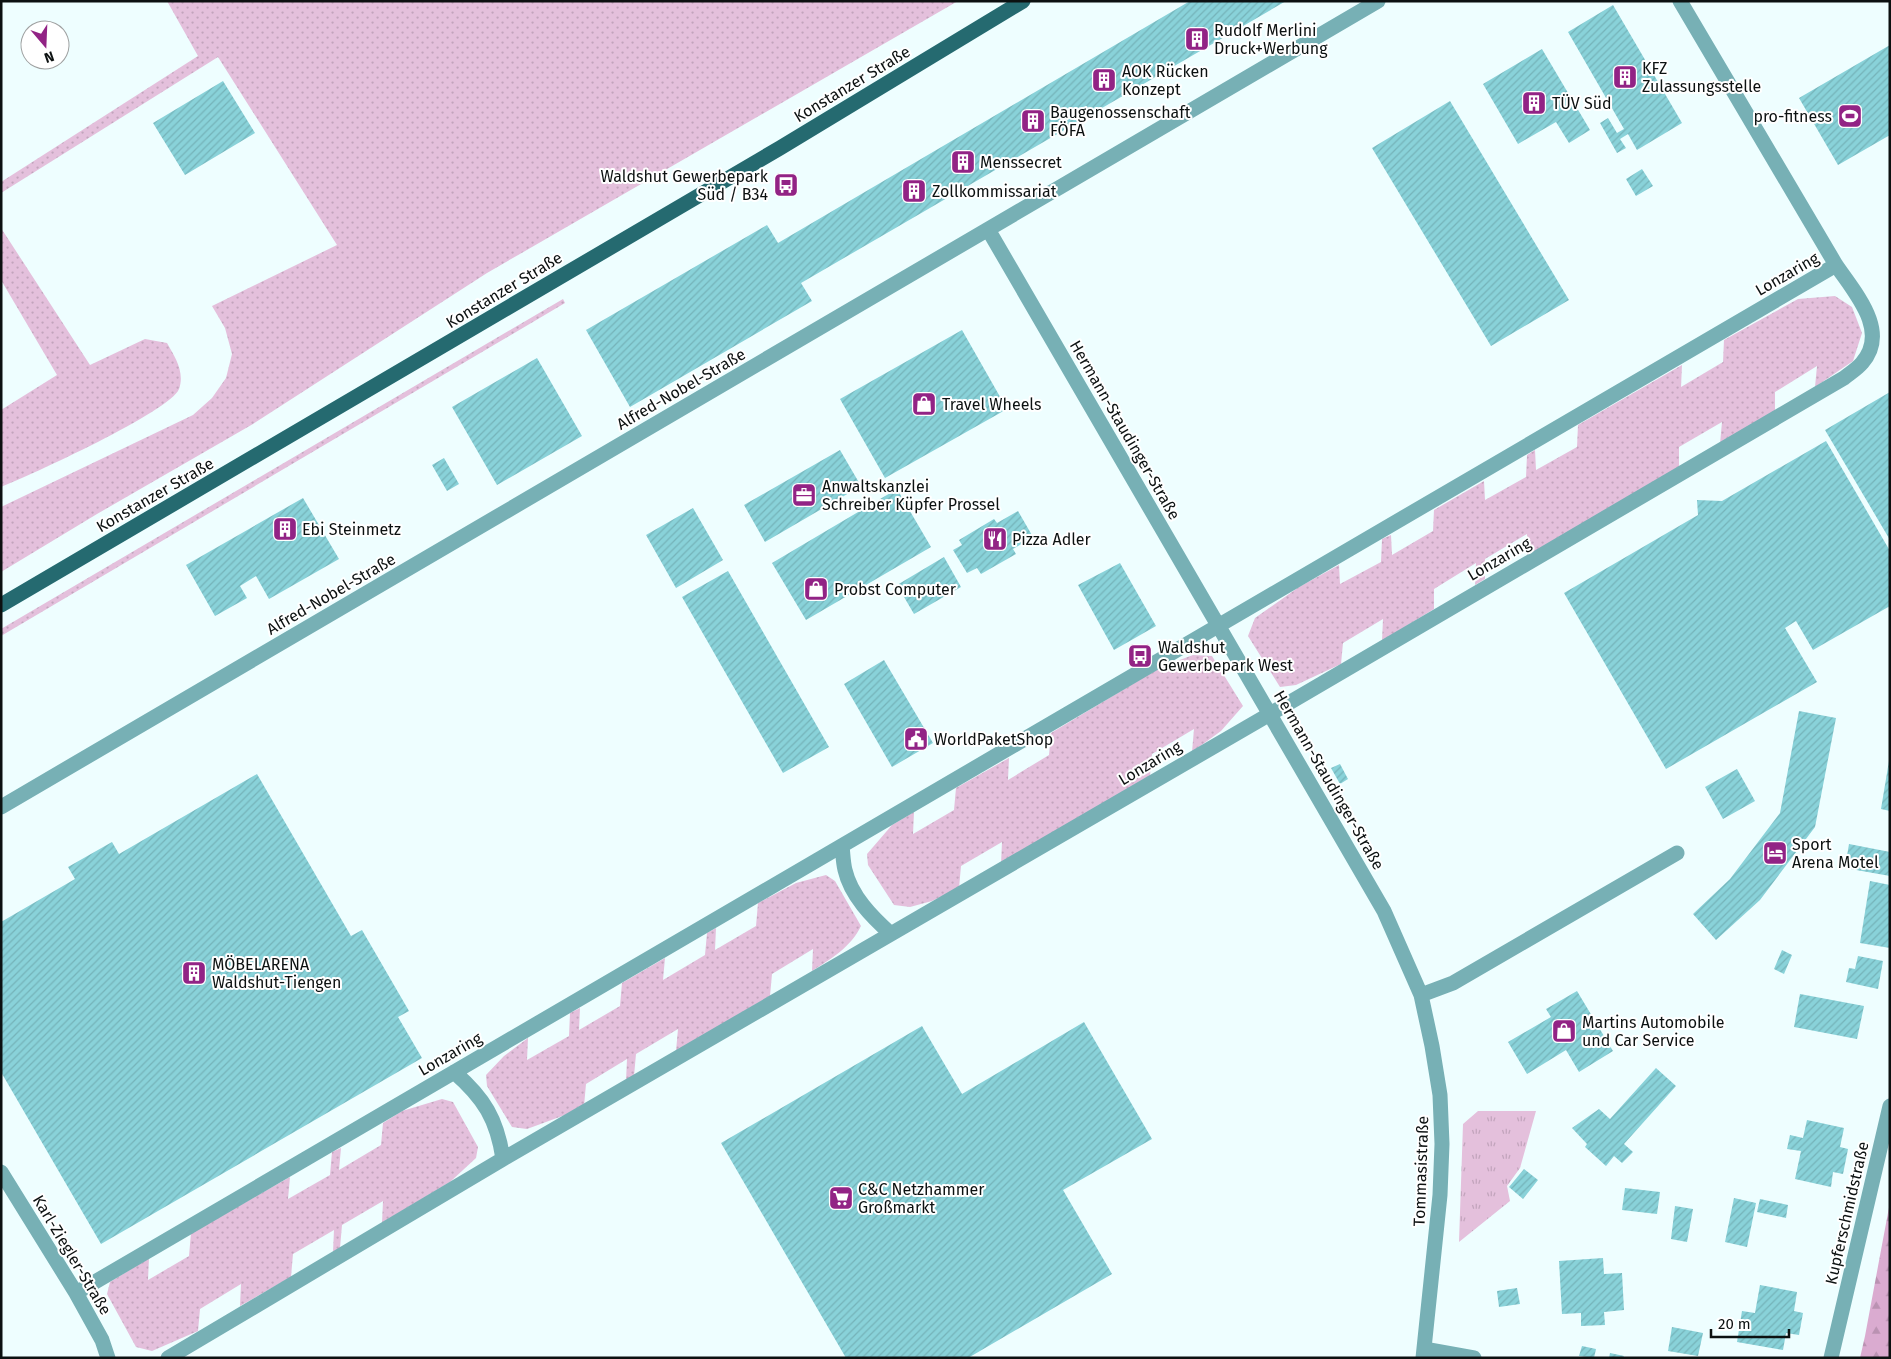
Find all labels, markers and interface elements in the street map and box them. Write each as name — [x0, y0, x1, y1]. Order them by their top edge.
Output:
north arrow — [20, 20, 70, 70]
place label: Rudolf Merlini Druck+Werbung — [1214, 21, 1328, 58]
building icon: Rudolf Merlini Druck+Werbung — [1184, 26, 1210, 52]
street label: Konstanzer Straße — [790, 42, 914, 126]
text: N — [42, 47, 56, 66]
place label: KFZ Zulassungsstelle — [1642, 59, 1761, 96]
place label: AOK Rücken Konzept — [1122, 62, 1209, 99]
building icon: KFZ Zulassungsstelle — [1612, 64, 1638, 90]
building icon: AOK Rücken Konzept — [1091, 67, 1117, 93]
building icon: TÜV Süd — [1521, 90, 1547, 116]
place label: TÜV Süd — [1552, 94, 1612, 113]
place label: Baugenossenschaft FÖFA — [1050, 103, 1191, 140]
sports icon: pro-fitness — [1837, 103, 1863, 129]
place label: pro-fitness — [1753, 107, 1832, 126]
building icon: Baugenossenschaft FÖFA — [1020, 108, 1046, 134]
building icon: Menssecret — [950, 149, 976, 175]
place label: Menssecret — [980, 153, 1062, 172]
place label: Waldshut Gewerbepark Süd / B34 — [601, 167, 769, 204]
bus stop icon: Waldshut Gewerbepark Süd / B34 — [773, 172, 799, 198]
building icon: Zollkommissariat — [901, 178, 927, 204]
place label: Zollkommissariat — [932, 182, 1057, 201]
street label: Konstanzer Straße — [442, 248, 566, 332]
street label: Lonzaring — [1752, 248, 1823, 300]
street label: Hermann-Staudinger-Straße — [1066, 337, 1184, 523]
street label: Alfred-Nobel-Straße — [613, 344, 749, 434]
shop icon: Travel Wheels — [911, 391, 937, 417]
place label: Travel Wheels — [942, 395, 1042, 414]
street label: Konstanzer Straße — [93, 454, 217, 536]
place label: Anwaltskanzlei Schreiber Küpfer Prossel — [822, 477, 1000, 514]
office icon: Anwaltskanzlei Schreiber Küpfer Prossel — [791, 482, 817, 508]
building icon: Ebi Steinmetz — [272, 516, 298, 542]
place label: Ebi Steinmetz — [302, 520, 401, 539]
restaurant icon: Pizza Adler — [982, 526, 1008, 552]
place label: Pizza Adler — [1012, 530, 1092, 549]
street label: Lonzaring — [1464, 533, 1535, 585]
street label: Alfred-Nobel-Straße — [263, 549, 399, 639]
shop icon: Probst Computer — [803, 576, 829, 602]
place label: Probst Computer — [834, 580, 957, 599]
place label: Waldshut Gewerbepark West — [1158, 638, 1293, 675]
bus stop icon: Waldshut Gewerbepark West — [1127, 643, 1153, 669]
street label: Hermann-Staudinger-Straße — [1270, 687, 1388, 873]
public building icon: WorldPaketShop — [903, 726, 929, 752]
place label: WorldPaketShop — [934, 730, 1053, 749]
street label: Lonzaring — [1115, 736, 1186, 789]
place label: Sport Arena Motel — [1792, 835, 1879, 872]
hotel icon: Sport Arena Motel — [1762, 840, 1788, 866]
place label: MÖBELARENA Waldshut-Tiengen — [212, 955, 341, 992]
building icon: MÖBELARENA Waldshut-Tiengen — [181, 960, 207, 986]
place label: Martins Automobile und Car Service — [1582, 1013, 1724, 1050]
shop icon: Martins Automobile und Car Service — [1551, 1018, 1577, 1044]
street label: Lonzaring — [415, 1028, 486, 1080]
street label: Tommasistraße — [1410, 1115, 1432, 1227]
street label: Kupferschmidstraße — [1821, 1140, 1873, 1286]
place label: C&C Netzhammer Großmarkt — [858, 1180, 985, 1217]
supermarket icon: C&C Netzhammer Großmarkt — [828, 1185, 854, 1211]
street label: Karl-Ziegler-Straße — [29, 1192, 115, 1318]
scale bar — [1711, 1306, 1788, 1338]
text: 20 m — [1718, 1315, 1751, 1333]

